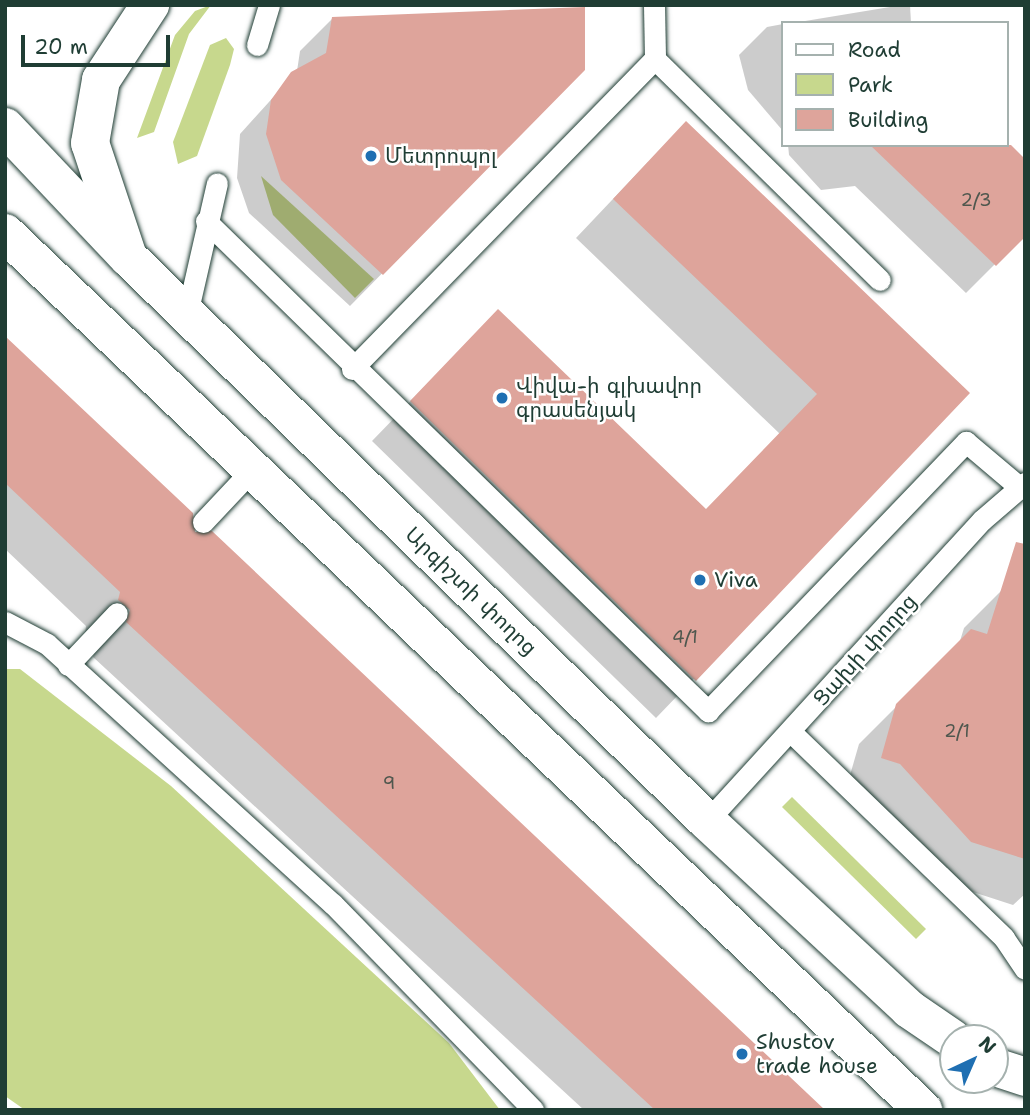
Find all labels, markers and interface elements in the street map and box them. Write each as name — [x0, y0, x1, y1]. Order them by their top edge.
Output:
scale bar — [24, 21, 173, 65]
legend — [782, 21, 1009, 147]
text: 20 m — [34, 33, 88, 61]
text: Road — [848, 36, 901, 64]
text: Park — [848, 71, 893, 99]
text: Building — [848, 106, 928, 134]
place label: Մետրոպոլ — [385, 143, 496, 169]
marker: Մետրոպոլ — [363, 148, 379, 164]
house number: 2/3 — [960, 189, 992, 211]
place label: Վիվա-ի գլխավոր գրասենյակ — [516, 373, 702, 423]
marker: Վիվա-ի գլխավոր գրասենյակ — [494, 390, 510, 406]
street label: Արգիշտի փողոց — [400, 522, 542, 660]
place label: Viva — [714, 567, 758, 593]
marker: Viva — [692, 572, 708, 588]
street label: Ցախի փողոց — [808, 589, 922, 711]
house number: 4/1 — [672, 626, 698, 648]
house number: 2/1 — [944, 720, 970, 742]
house number: 9 — [383, 772, 395, 794]
north arrow — [939, 1024, 1009, 1094]
place label: Shustov trade house — [756, 1029, 878, 1079]
text: N — [973, 1031, 1002, 1059]
marker: Shustov trade house — [734, 1046, 750, 1062]

